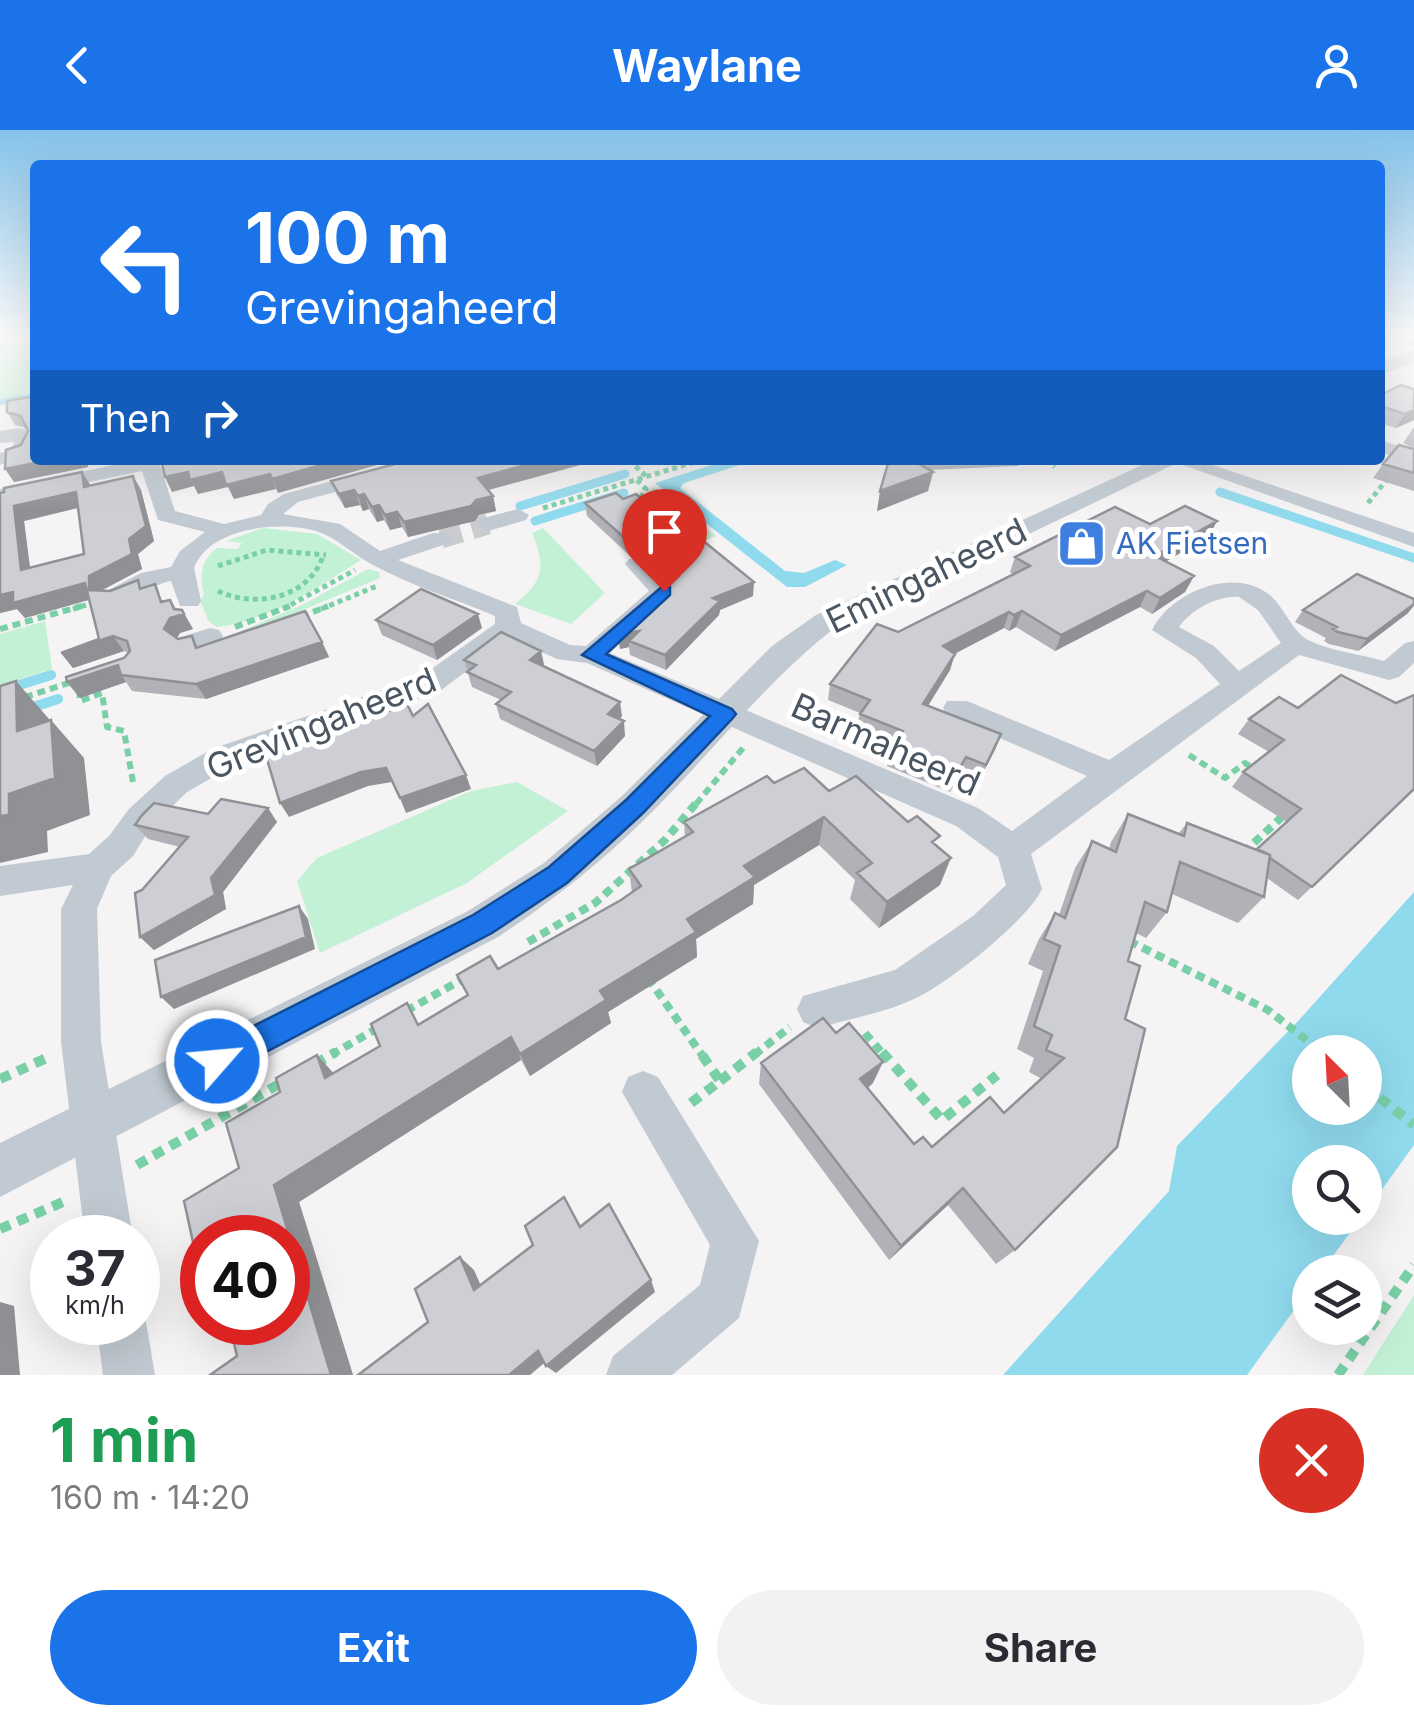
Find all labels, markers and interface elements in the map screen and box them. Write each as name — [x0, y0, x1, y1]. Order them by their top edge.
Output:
icon: back — [50, 38, 105, 93]
text: Waylane — [612, 38, 802, 93]
icon: person — [1309, 38, 1364, 93]
text: 100 m — [245, 195, 450, 280]
icon: left — [80, 200, 210, 330]
text: Grevingaheerd — [245, 280, 559, 335]
icon: right — [192, 390, 247, 445]
text: Then — [80, 395, 172, 441]
pin — [622, 489, 707, 592]
icon: arrive — [637, 504, 692, 559]
street label: Emingaheerd — [819, 508, 1033, 642]
shop icon: AK Fietsen — [1055, 517, 1107, 569]
place label: AK Fietsen — [1116, 525, 1268, 561]
street label: Grevingaheerd — [200, 658, 442, 788]
street label: Barmaheerd — [785, 684, 987, 804]
position arrow — [165, 1009, 269, 1113]
north arrow — [1292, 1035, 1382, 1125]
map controls — [1292, 1035, 1382, 1345]
button: search — [1292, 1145, 1382, 1235]
speed limit sign: 40 — [180, 1215, 310, 1345]
text: 37 — [64, 1238, 126, 1298]
button: layers — [1292, 1255, 1382, 1345]
text: km/h — [65, 1290, 125, 1320]
text: 1 min — [50, 1404, 198, 1476]
button: close — [1259, 1408, 1364, 1513]
text: 160 m · 14:20 — [50, 1478, 250, 1517]
button: Exit — [50, 1590, 697, 1705]
button: Share — [717, 1590, 1364, 1705]

